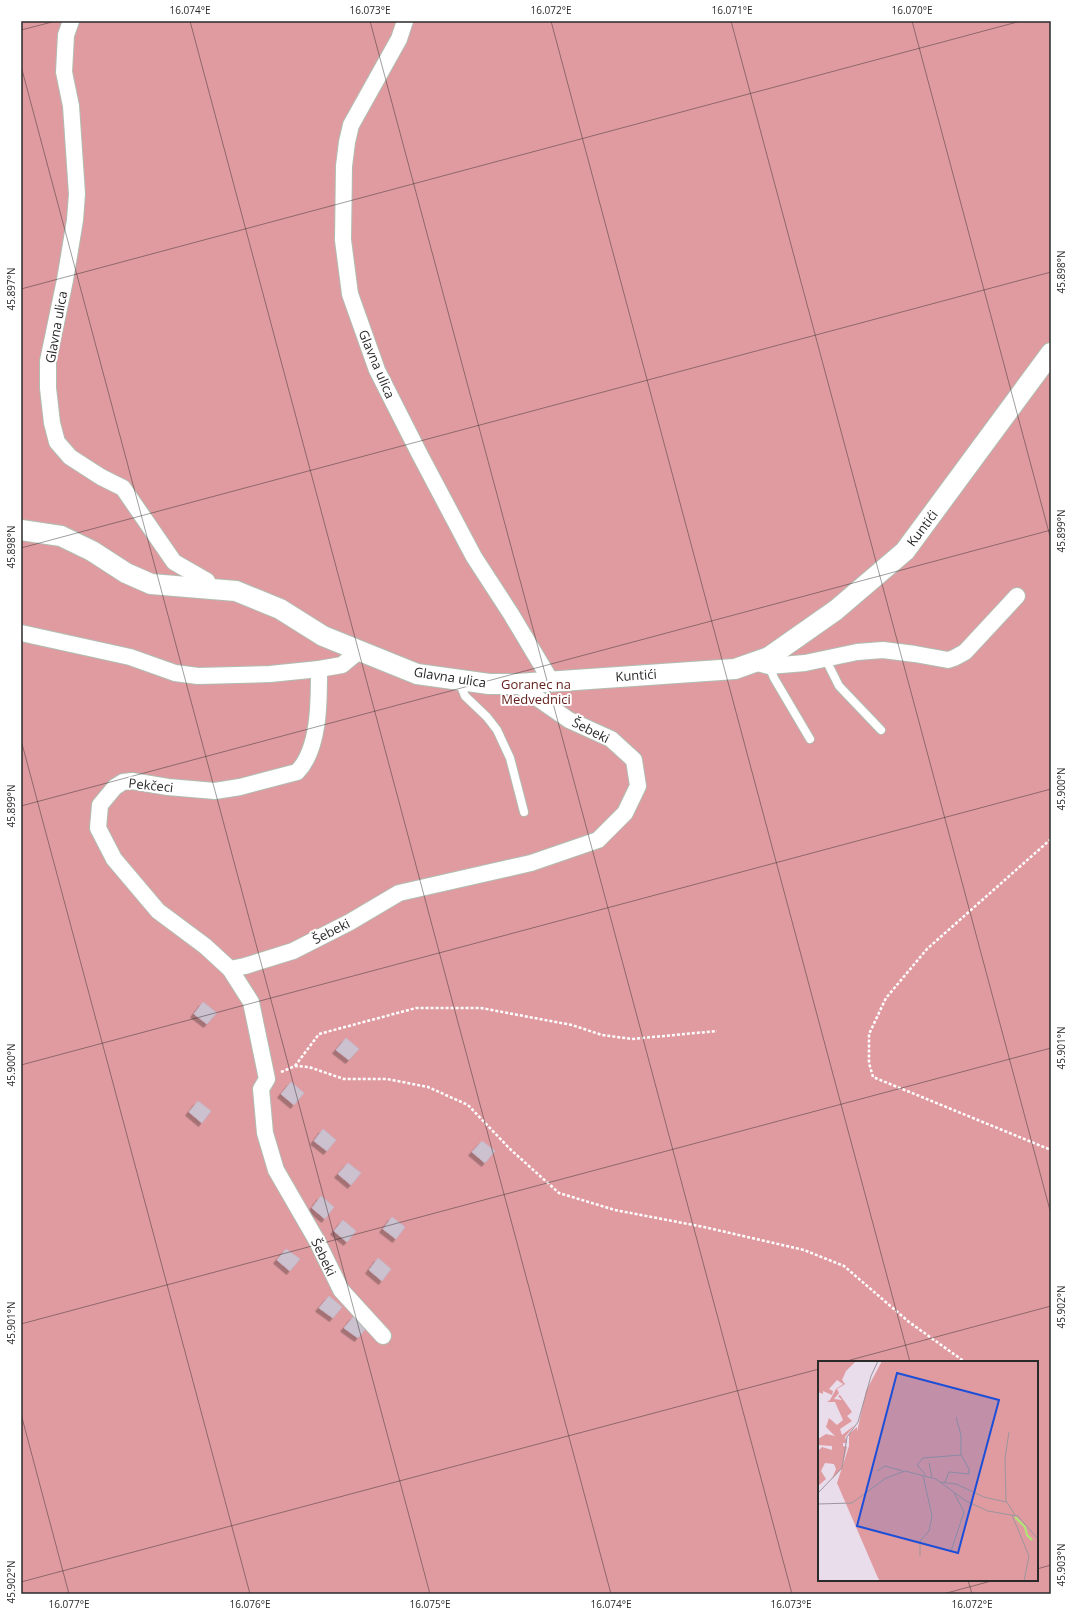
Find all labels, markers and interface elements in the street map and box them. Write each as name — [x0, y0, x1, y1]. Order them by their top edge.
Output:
text: 16.074°E — [169, 3, 211, 17]
text: 16.073°E — [349, 3, 391, 17]
text: 16.072°E — [530, 3, 572, 17]
text: 16.071°E — [711, 3, 753, 17]
text: 16.070°E — [891, 3, 933, 17]
text: 45.898°N — [1054, 250, 1068, 294]
text: 45.897°N — [4, 267, 18, 311]
street label: Glavna ulica — [41, 289, 71, 365]
street label: Glavna ulica — [354, 327, 400, 401]
street label: Kuntići — [902, 506, 942, 550]
text: 45.899°N — [1054, 509, 1068, 553]
text: 45.898°N — [4, 525, 18, 569]
street label: Glavna ulica — [413, 662, 487, 692]
street label: Kuntići — [615, 665, 657, 685]
park label: Goranec na Medvednici — [501, 675, 571, 708]
street label: Šebeki — [569, 713, 613, 747]
text: 45.900°N — [1054, 767, 1068, 811]
street label: Pekčeci — [128, 774, 174, 796]
text: 45.899°N — [4, 784, 18, 828]
street label: Šebeki — [309, 914, 353, 948]
text: 45.901°N — [1054, 1026, 1068, 1070]
text: 45.900°N — [4, 1043, 18, 1087]
street label: Šebeki — [307, 1235, 341, 1279]
text: 45.902°N — [1054, 1285, 1068, 1329]
text: 45.901°N — [4, 1301, 18, 1345]
inset map — [818, 1361, 1038, 1581]
text: 45.903°N — [1054, 1543, 1068, 1587]
text: 45.902°N — [4, 1560, 18, 1604]
text: 16.077°E — [48, 1597, 90, 1611]
text: 16.076°E — [229, 1597, 271, 1611]
text: 16.075°E — [409, 1597, 451, 1611]
text: 16.074°E — [590, 1597, 632, 1611]
text: 16.073°E — [770, 1597, 812, 1611]
text: 16.072°E — [951, 1597, 993, 1611]

